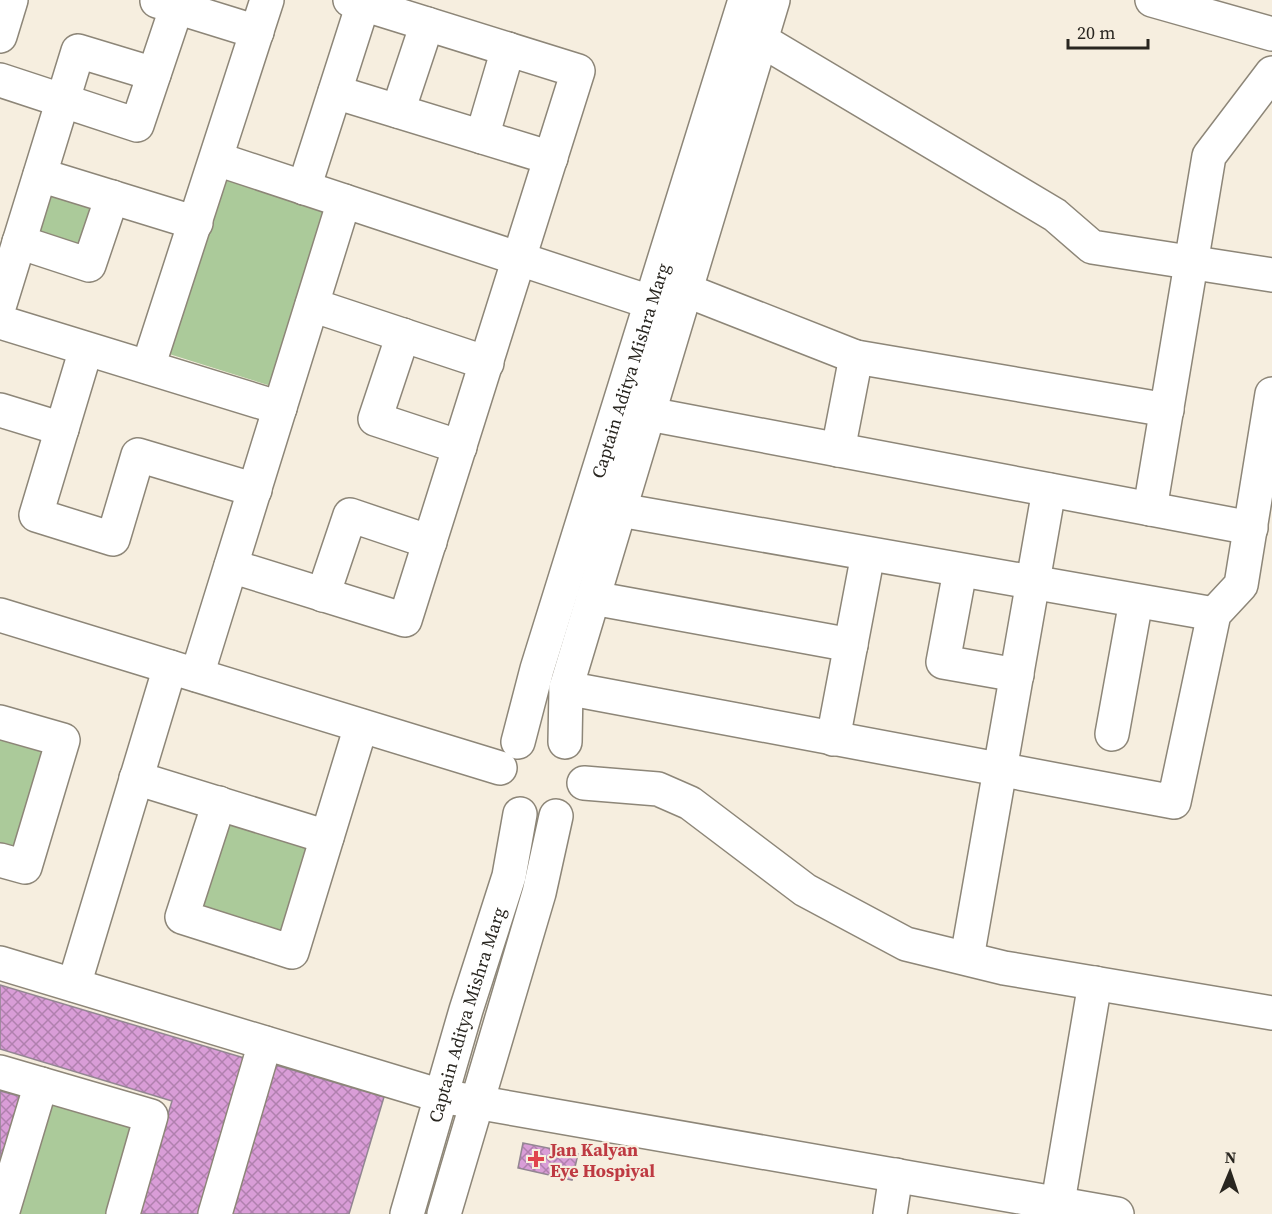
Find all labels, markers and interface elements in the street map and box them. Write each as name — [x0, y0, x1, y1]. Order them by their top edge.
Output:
scale bar — [1068, 12, 1148, 50]
text: 20 m — [1077, 20, 1115, 45]
street label: Captain Aditya Mishra Marg — [585, 260, 675, 481]
street label: Captain Aditya Mishra Marg — [422, 904, 511, 1125]
place label: Jan Kalyan Eye Hospiyal — [549, 1137, 655, 1183]
north arrow — [1200, 1142, 1260, 1202]
text: N — [1224, 1146, 1237, 1168]
marker: Jan Kalyan Eye Hospiyal — [527, 1150, 545, 1168]

